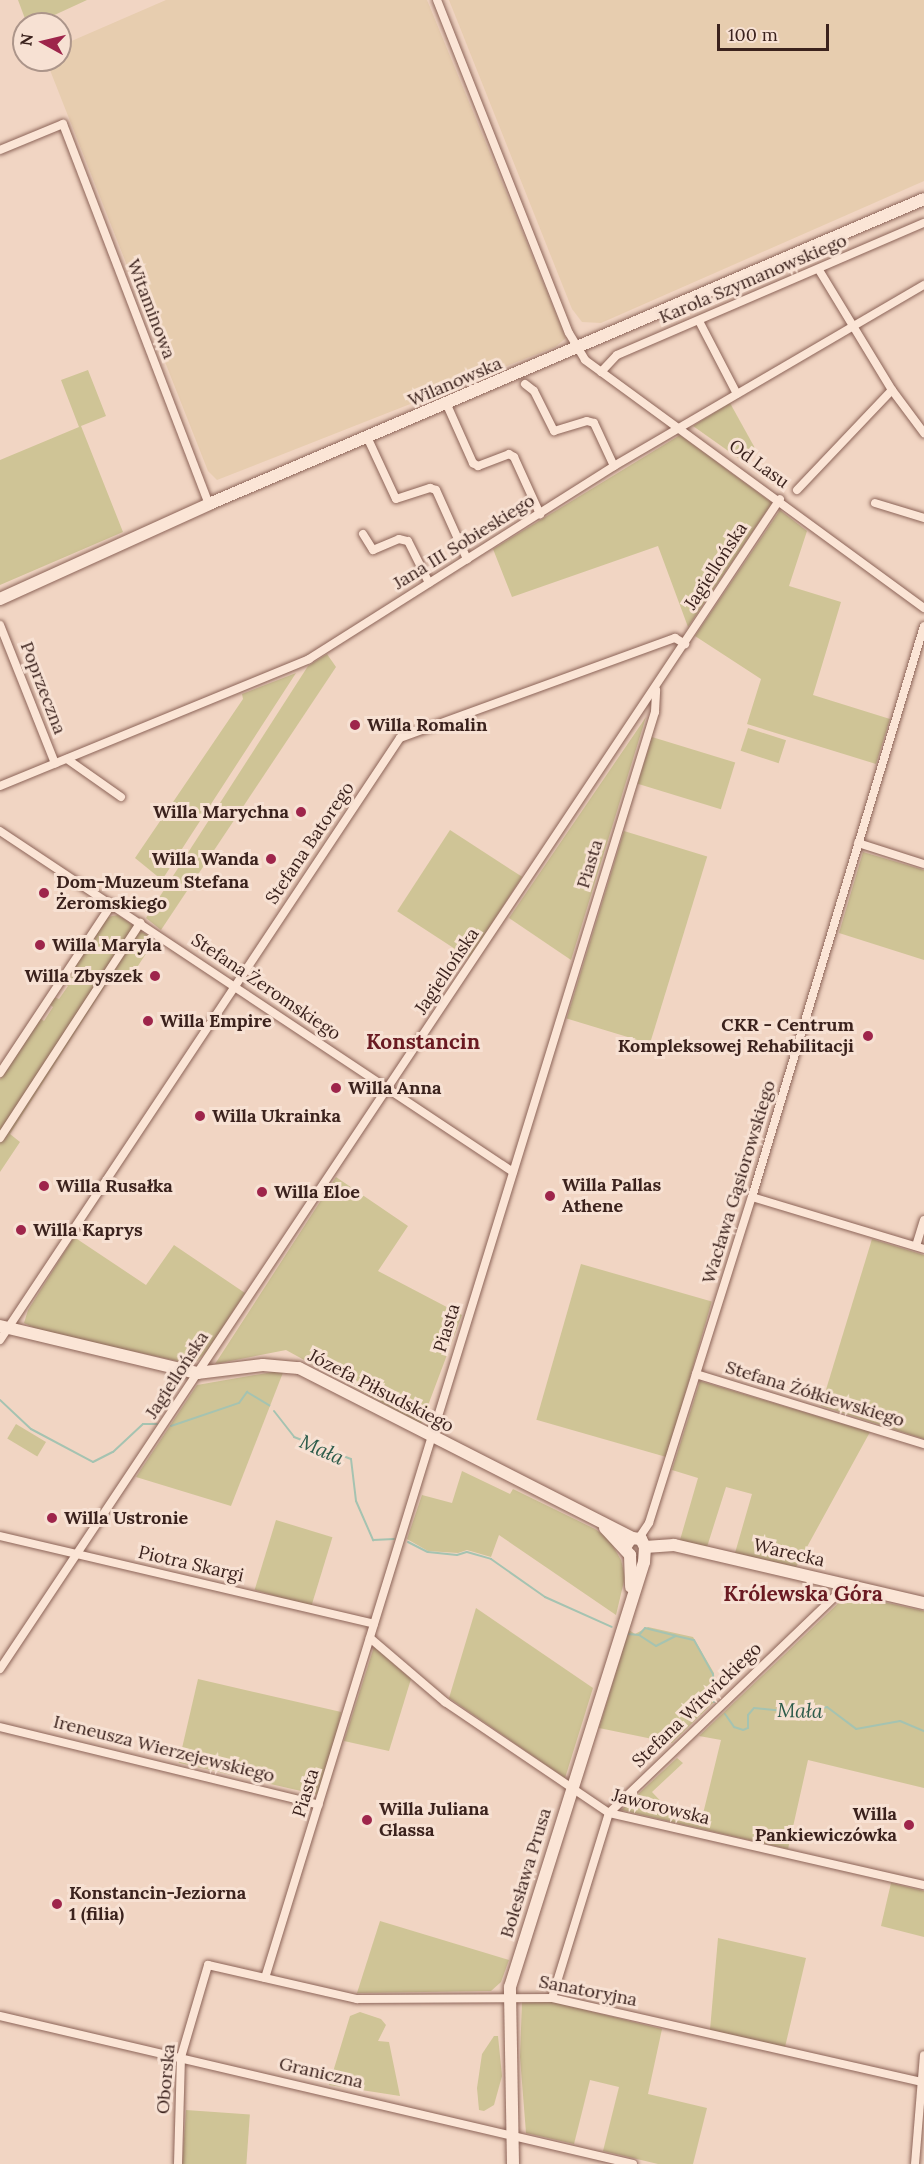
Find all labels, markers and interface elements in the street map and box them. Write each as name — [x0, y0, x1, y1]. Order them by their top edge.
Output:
north arrow — [12, 12, 72, 72]
scale bar — [720, 12, 832, 50]
text: 100 m — [728, 23, 778, 46]
text: N — [15, 32, 37, 47]
street label: Karola Szymanowskiego — [656, 230, 850, 328]
street label: Witaminowa — [122, 256, 180, 362]
street label: Wilanowska — [405, 353, 505, 411]
street label: Od Lasu — [725, 435, 793, 493]
street label: Jana III Sobieskiego — [389, 490, 539, 594]
street label: Jagiellońska — [680, 518, 752, 614]
street label: Poprzeczna — [15, 639, 71, 737]
place label: Willa Romalin — [367, 714, 487, 736]
marker: Willa Romalin — [348, 718, 362, 732]
street label: Stefana Batorego — [261, 778, 359, 908]
place label: Willa Marychna — [153, 801, 289, 823]
marker: Willa Marychna — [294, 805, 308, 819]
street label: Piasta — [572, 837, 608, 891]
place label: Willa Wanda — [152, 848, 259, 870]
marker: Willa Wanda — [264, 852, 278, 866]
place label: Dom-Muzeum Stefana Żeromskiego — [56, 872, 249, 914]
marker: Dom-Muzeum Stefana Żeromskiego — [37, 886, 51, 900]
street label: Jagiellońska — [410, 924, 484, 1018]
street label: Stefana Żeromskiego — [187, 929, 345, 1045]
place label: Willa Maryla — [52, 934, 162, 956]
marker: Willa Maryla — [33, 938, 47, 952]
place label: Willa Zbyszek — [25, 965, 143, 987]
marker: Willa Zbyszek — [148, 969, 162, 983]
place label: Willa Empire — [160, 1010, 272, 1032]
marker: Willa Empire — [141, 1014, 155, 1028]
place label: CKR - Centrum Kompleksowej Rehabilitacji — [618, 1015, 854, 1058]
marker: CKR - Centrum Kompleksowej Rehabilitacji — [859, 1027, 877, 1045]
district label: Konstancin — [366, 1029, 480, 1055]
place label: Willa Anna — [348, 1077, 441, 1099]
street label: Wacława Gąsiorowskiego — [698, 1078, 780, 1286]
marker: Willa Anna — [329, 1081, 343, 1095]
place label: Willa Ukrainka — [212, 1105, 341, 1127]
marker: Willa Ukrainka — [193, 1109, 207, 1123]
place label: Willa Rusałka — [56, 1175, 173, 1197]
place label: Willa Pallas Athene — [562, 1175, 661, 1218]
marker: Willa Rusałka — [37, 1179, 51, 1193]
place label: Willa Eloe — [274, 1181, 360, 1203]
marker: Willa Eloe — [255, 1185, 269, 1199]
marker: Willa Pallas Athene — [543, 1189, 557, 1203]
place label: Willa Kaprys — [33, 1219, 143, 1241]
marker: Willa Kaprys — [14, 1223, 28, 1237]
street label: Piasta — [429, 1301, 465, 1355]
street label: Jagiellońska — [141, 1327, 213, 1423]
street label: Józefa Piłsudskiego — [305, 1345, 457, 1437]
street label: Stefana Żółkiewskiego — [723, 1356, 907, 1432]
water label: Mała — [296, 1429, 348, 1469]
place label: Willa Ustronie — [64, 1507, 188, 1529]
marker: Willa Ustronie — [45, 1511, 59, 1525]
street label: Warecka — [751, 1534, 827, 1572]
street label: Piotra Skargi — [136, 1541, 246, 1587]
district label: Królewska Góra — [723, 1581, 883, 1607]
street label: Stefana Witwickiego — [628, 1638, 766, 1772]
water label: Mała — [777, 1698, 823, 1722]
street label: Ireneusza Wierzejewskiego — [51, 1711, 277, 1787]
street label: Piasta — [288, 1766, 324, 1820]
street label: Jaworowska — [610, 1784, 712, 1830]
place label: Willa Juliana Glassa — [379, 1799, 489, 1842]
place label: Willa Pankiewiczówka — [755, 1804, 897, 1846]
street label: Bolesława Prusa — [496, 1806, 556, 1940]
marker: Willa Juliana Glassa — [360, 1813, 374, 1827]
marker: Willa Pankiewiczówka — [902, 1818, 916, 1832]
place label: Konstancin-Jeziorna 1 (filia) — [69, 1883, 246, 1926]
marker: Konstancin-Jeziorna 1 (filia) — [50, 1897, 64, 1911]
street label: Sanatoryjna — [537, 1971, 639, 2011]
street label: Oborska — [152, 2043, 180, 2115]
street label: Graniczna — [277, 2053, 365, 2093]

